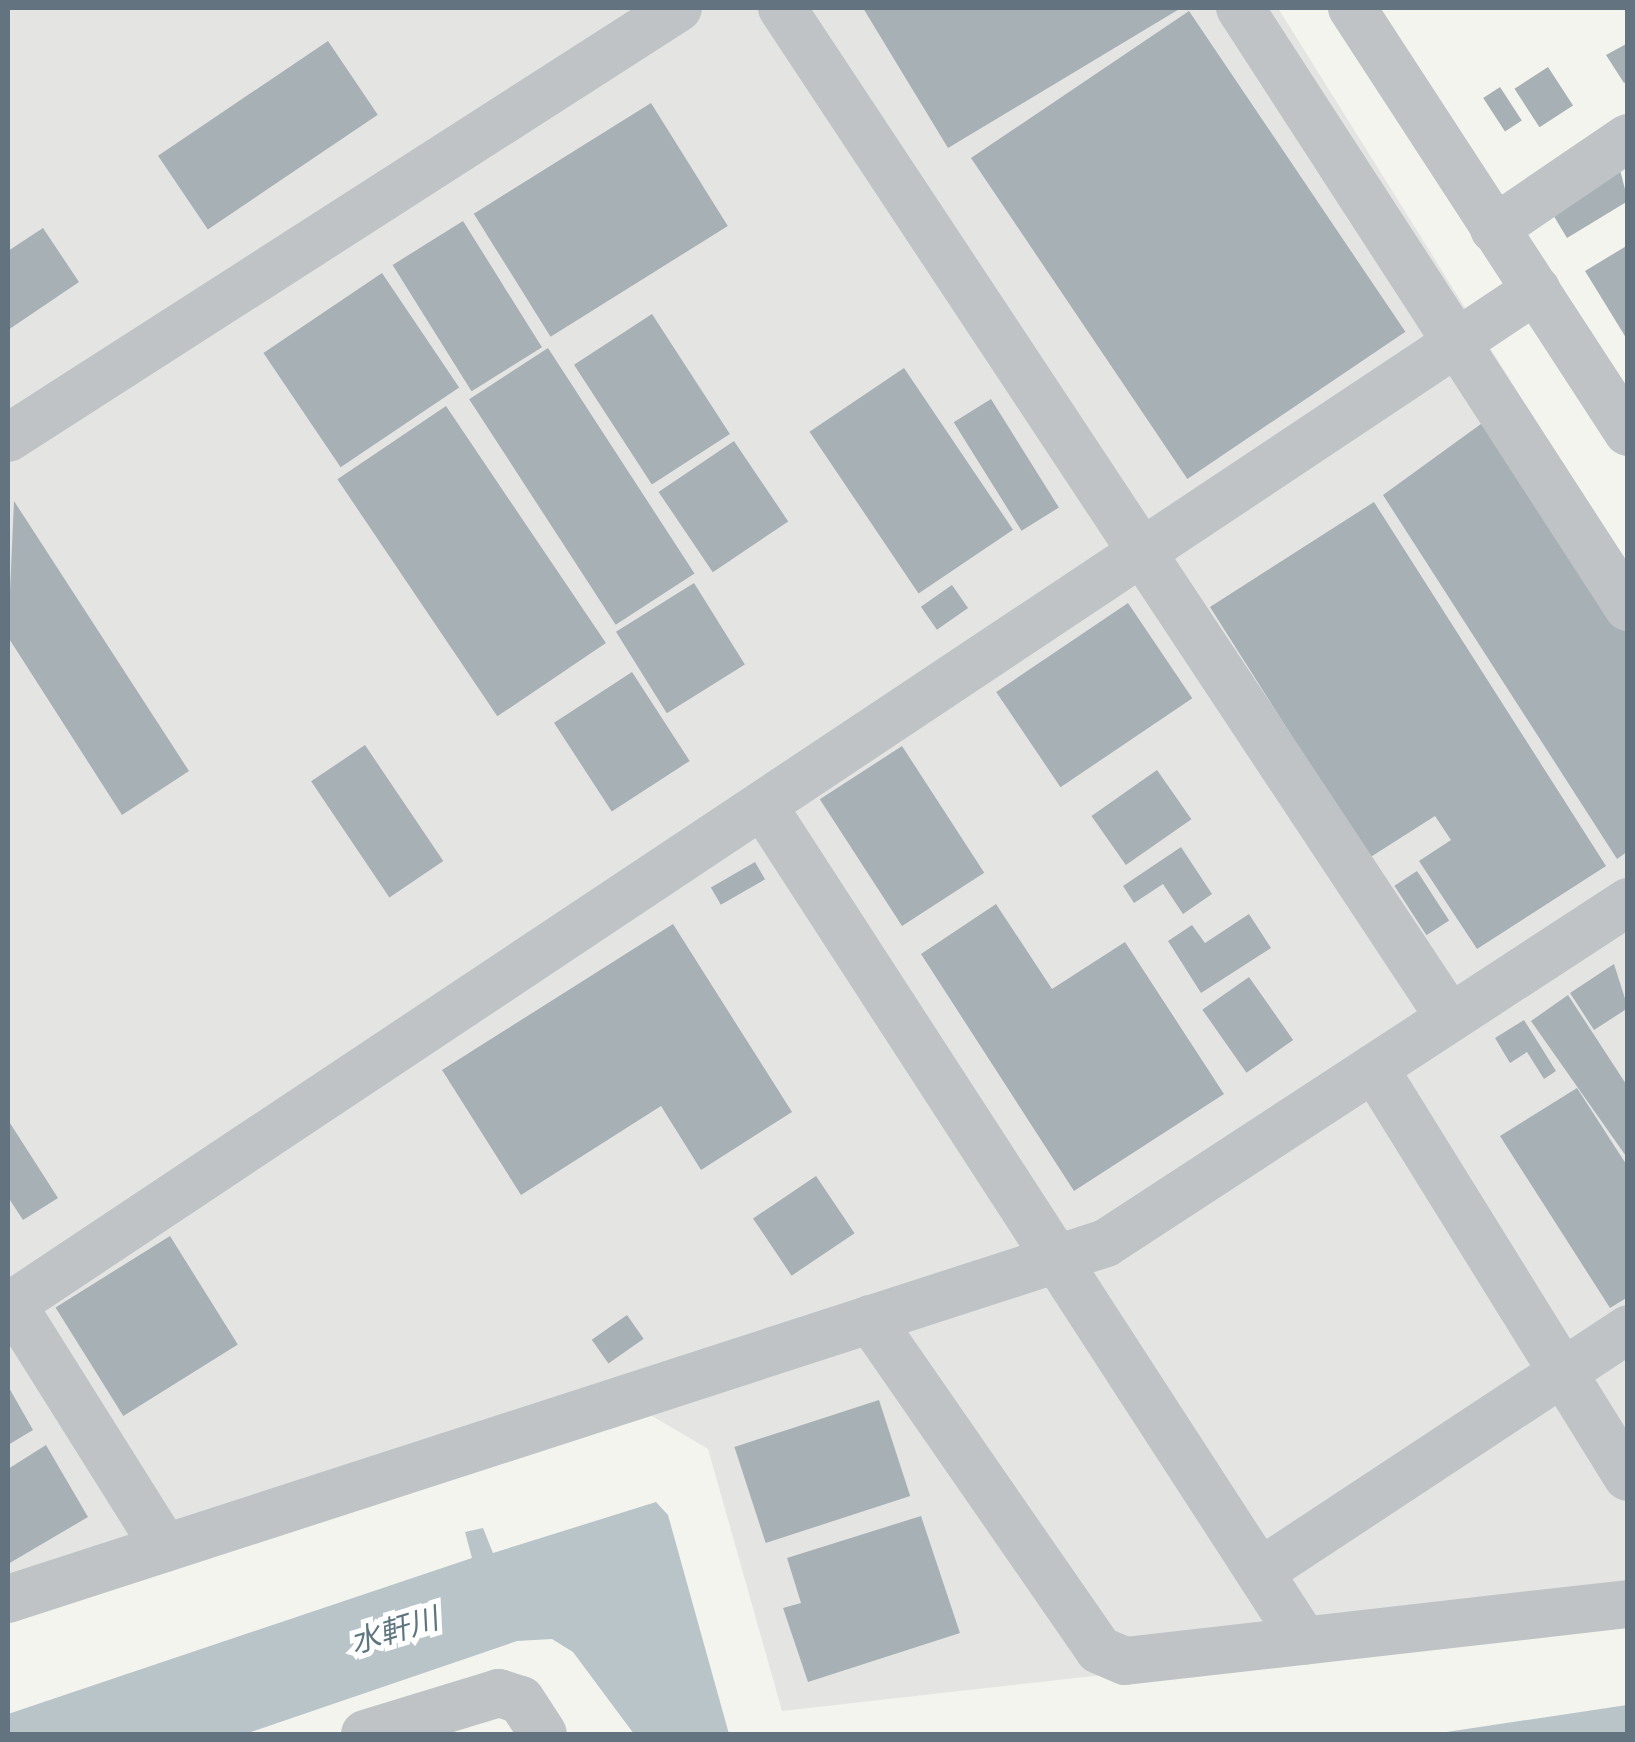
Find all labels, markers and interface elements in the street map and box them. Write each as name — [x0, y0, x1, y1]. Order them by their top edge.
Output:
water label: 水軒川 — [346, 1600, 442, 1660]

